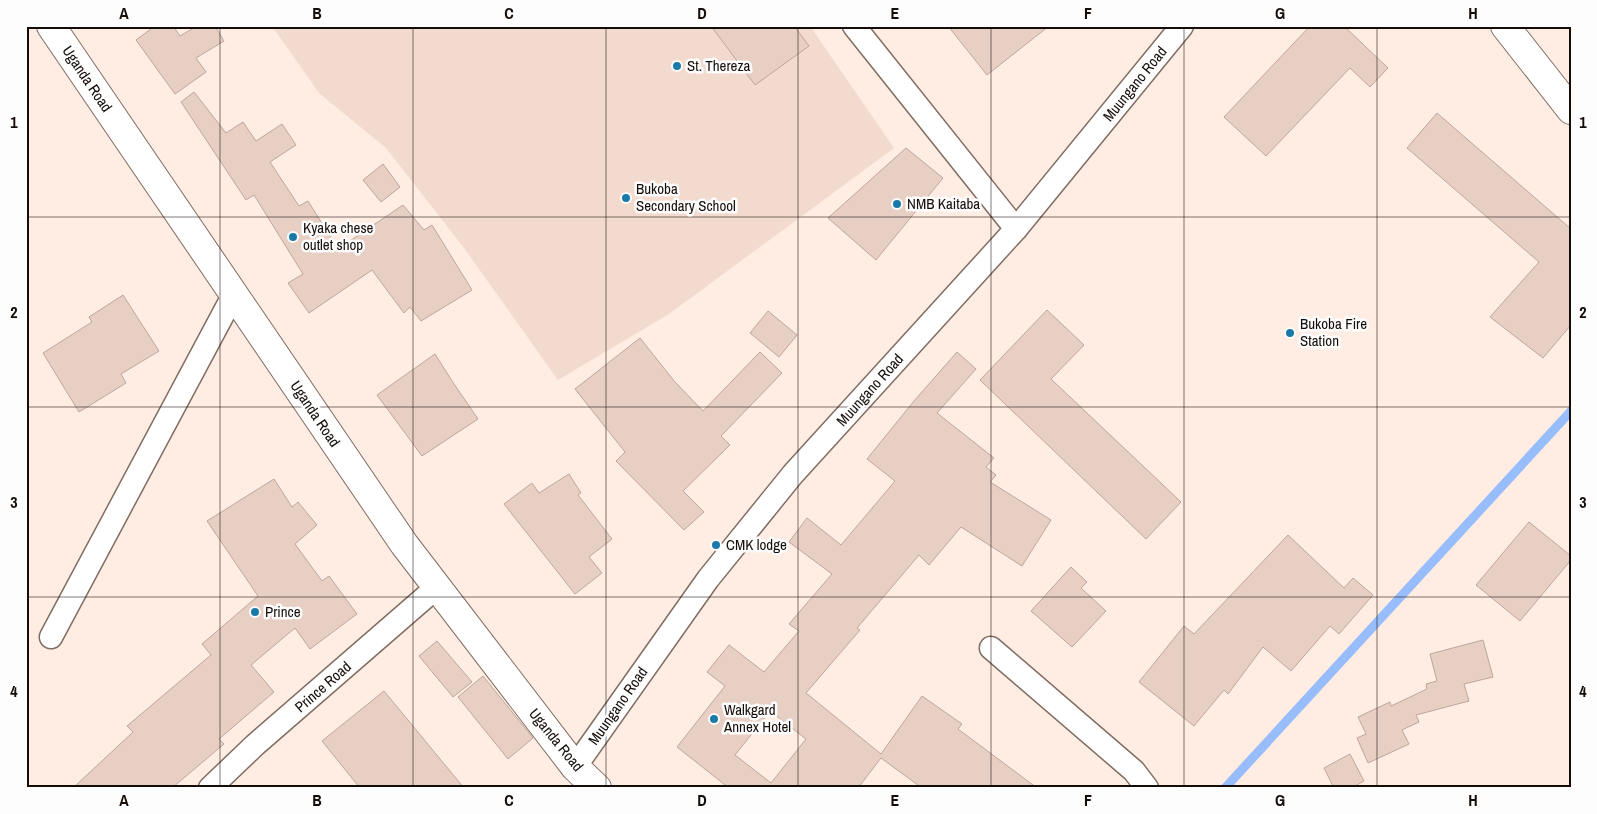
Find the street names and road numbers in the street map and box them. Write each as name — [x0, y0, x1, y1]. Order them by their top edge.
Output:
street label: Uganda Road — [57, 41, 117, 116]
street label: Muungano Road — [1098, 42, 1171, 126]
street label: Muungano Road — [831, 349, 908, 430]
street label: Uganda Road — [285, 376, 345, 451]
street label: Prince Road — [290, 656, 355, 717]
street label: Muungano Road — [583, 662, 652, 749]
street label: Uganda Road — [524, 704, 588, 776]

